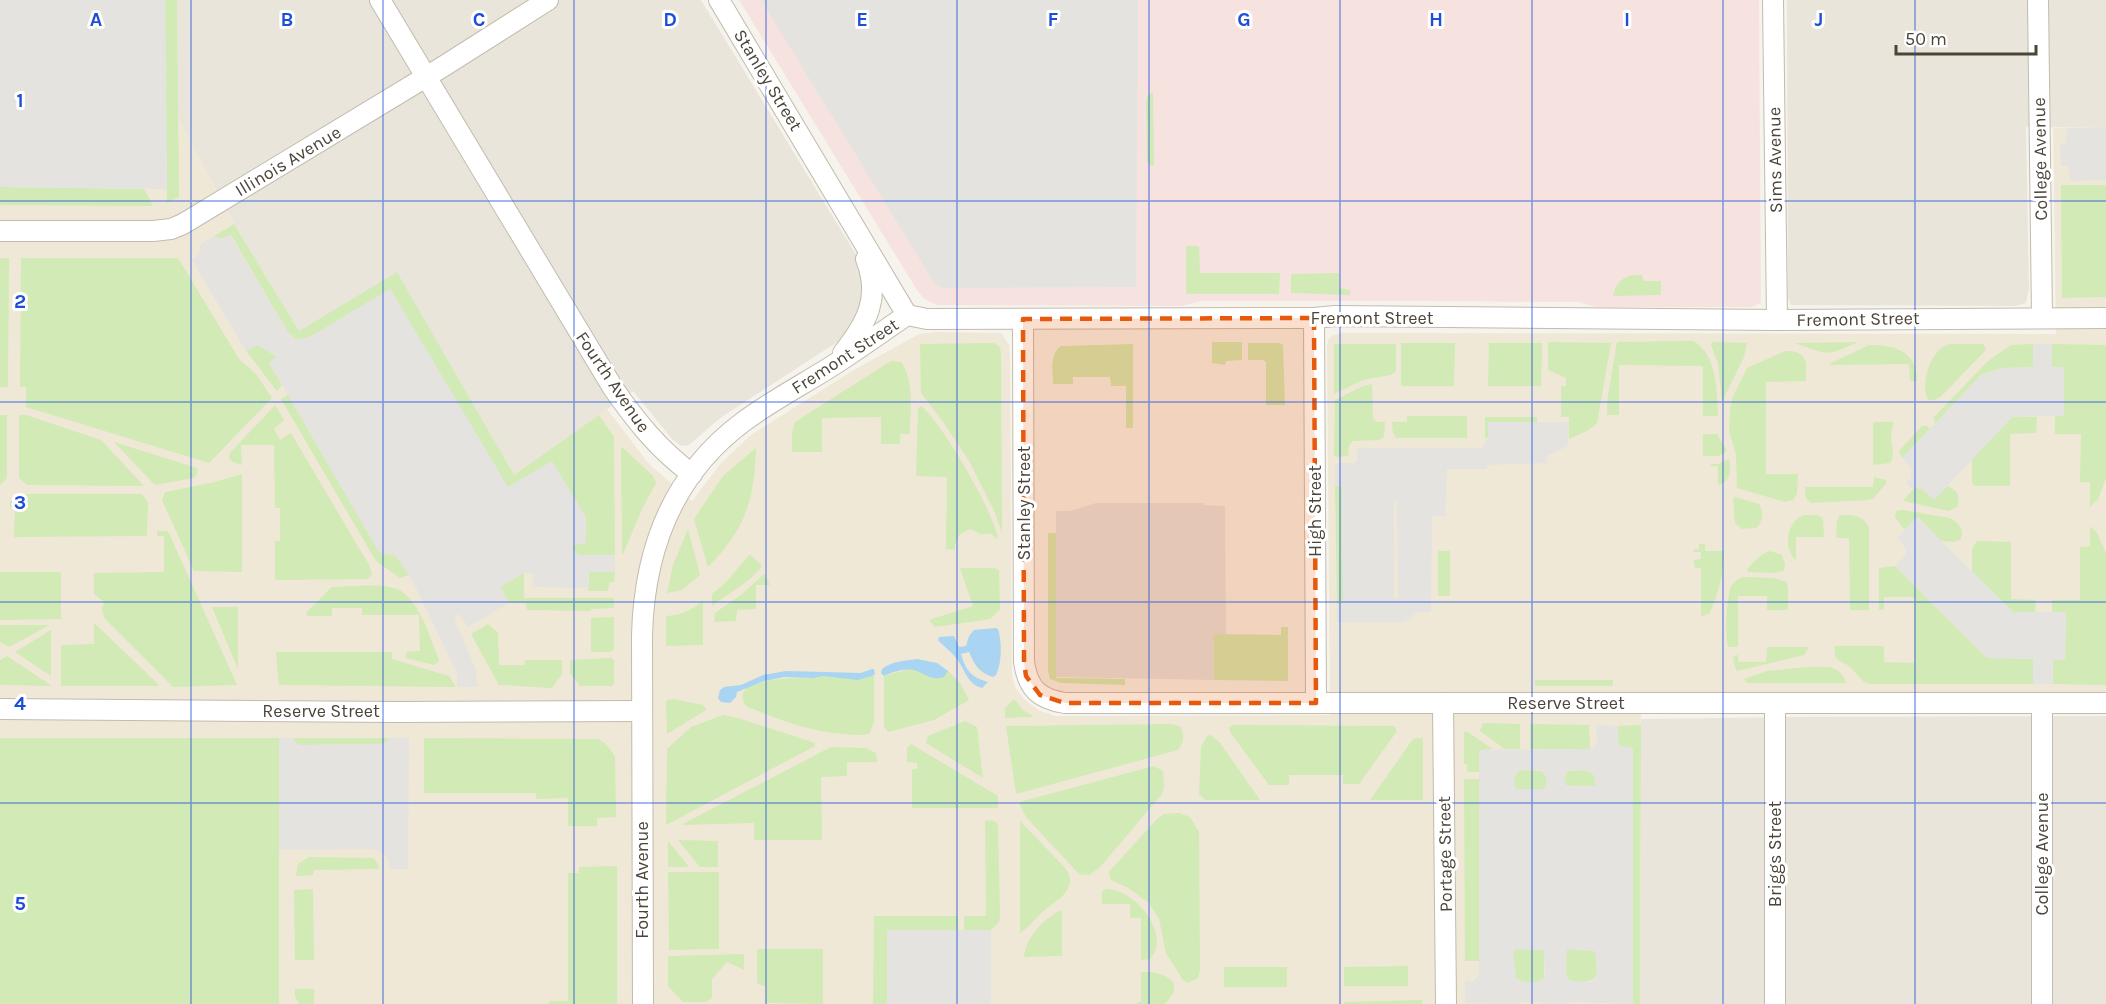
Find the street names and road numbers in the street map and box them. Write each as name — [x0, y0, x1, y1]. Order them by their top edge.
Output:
street label: Stanley Street — [729, 25, 807, 135]
street label: College Avenue — [2028, 97, 2052, 221]
street label: Sims Avenue — [1763, 107, 1787, 213]
street label: Illinois Avenue — [231, 121, 345, 201]
street label: Fremont Street — [1310, 307, 1434, 329]
street label: Fremont Street — [1796, 307, 1920, 331]
street label: Fremont Street — [787, 313, 903, 399]
street label: Fourth Avenue — [571, 327, 655, 437]
street label: Stanley Street — [1013, 445, 1035, 560]
street label: High Street — [1304, 465, 1326, 557]
street label: Reserve Street — [1507, 692, 1625, 714]
street label: Reserve Street — [262, 700, 380, 722]
street label: College Avenue — [2031, 792, 2053, 916]
street label: Portage Street — [1433, 796, 1457, 912]
street label: Briggs Street — [1764, 801, 1786, 907]
street label: Fourth Avenue — [631, 821, 653, 939]

